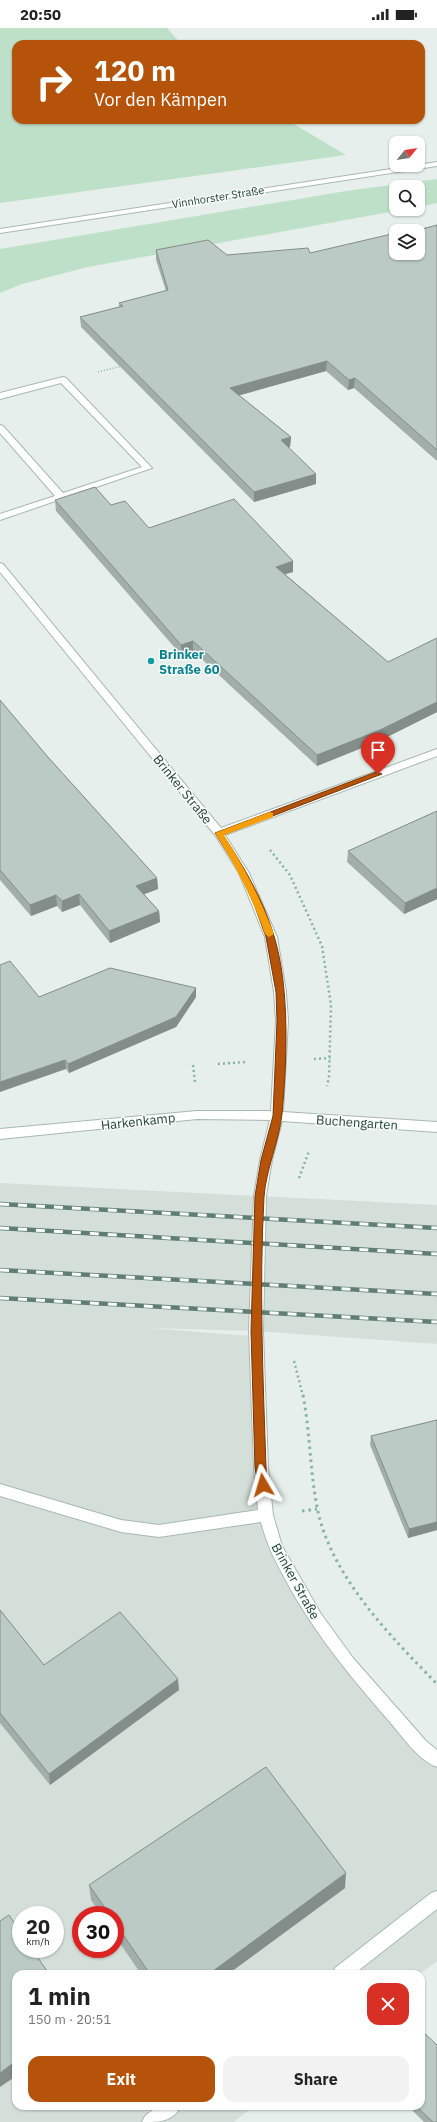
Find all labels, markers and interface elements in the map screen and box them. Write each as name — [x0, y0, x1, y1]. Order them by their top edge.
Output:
text: 20:50 — [20, 5, 61, 24]
text: 120 m — [94, 52, 176, 89]
icon: right — [28, 56, 80, 108]
text: Vor den Kämpen — [94, 88, 227, 111]
north arrow — [389, 136, 425, 172]
map controls — [389, 136, 425, 260]
button: search — [389, 180, 425, 216]
street label: Vinnhorster Straße — [171, 183, 265, 211]
button: layers — [389, 224, 425, 260]
place label: Brinker Straße 60 — [159, 646, 220, 678]
marker: Brinker Straße 60 — [146, 656, 156, 666]
pin — [361, 733, 395, 774]
icon: arrive — [367, 739, 389, 761]
street label: Brinker Straße — [149, 751, 216, 828]
street label: Harkenkamp — [100, 1109, 176, 1134]
street label: Buchengarten — [315, 1111, 398, 1134]
position arrow — [242, 1464, 284, 1506]
street label: Brinker Straße — [268, 1540, 324, 1622]
speed limit sign: 30 — [72, 1906, 124, 1958]
text: 20 — [26, 1913, 50, 1940]
text: km/h — [26, 1935, 50, 1948]
text: 1 min — [28, 1980, 91, 2012]
button: close — [367, 1983, 409, 2025]
text: 150 m · 20:51 — [28, 2011, 111, 2028]
button: Exit — [28, 2056, 215, 2102]
button: Share — [223, 2056, 409, 2102]

